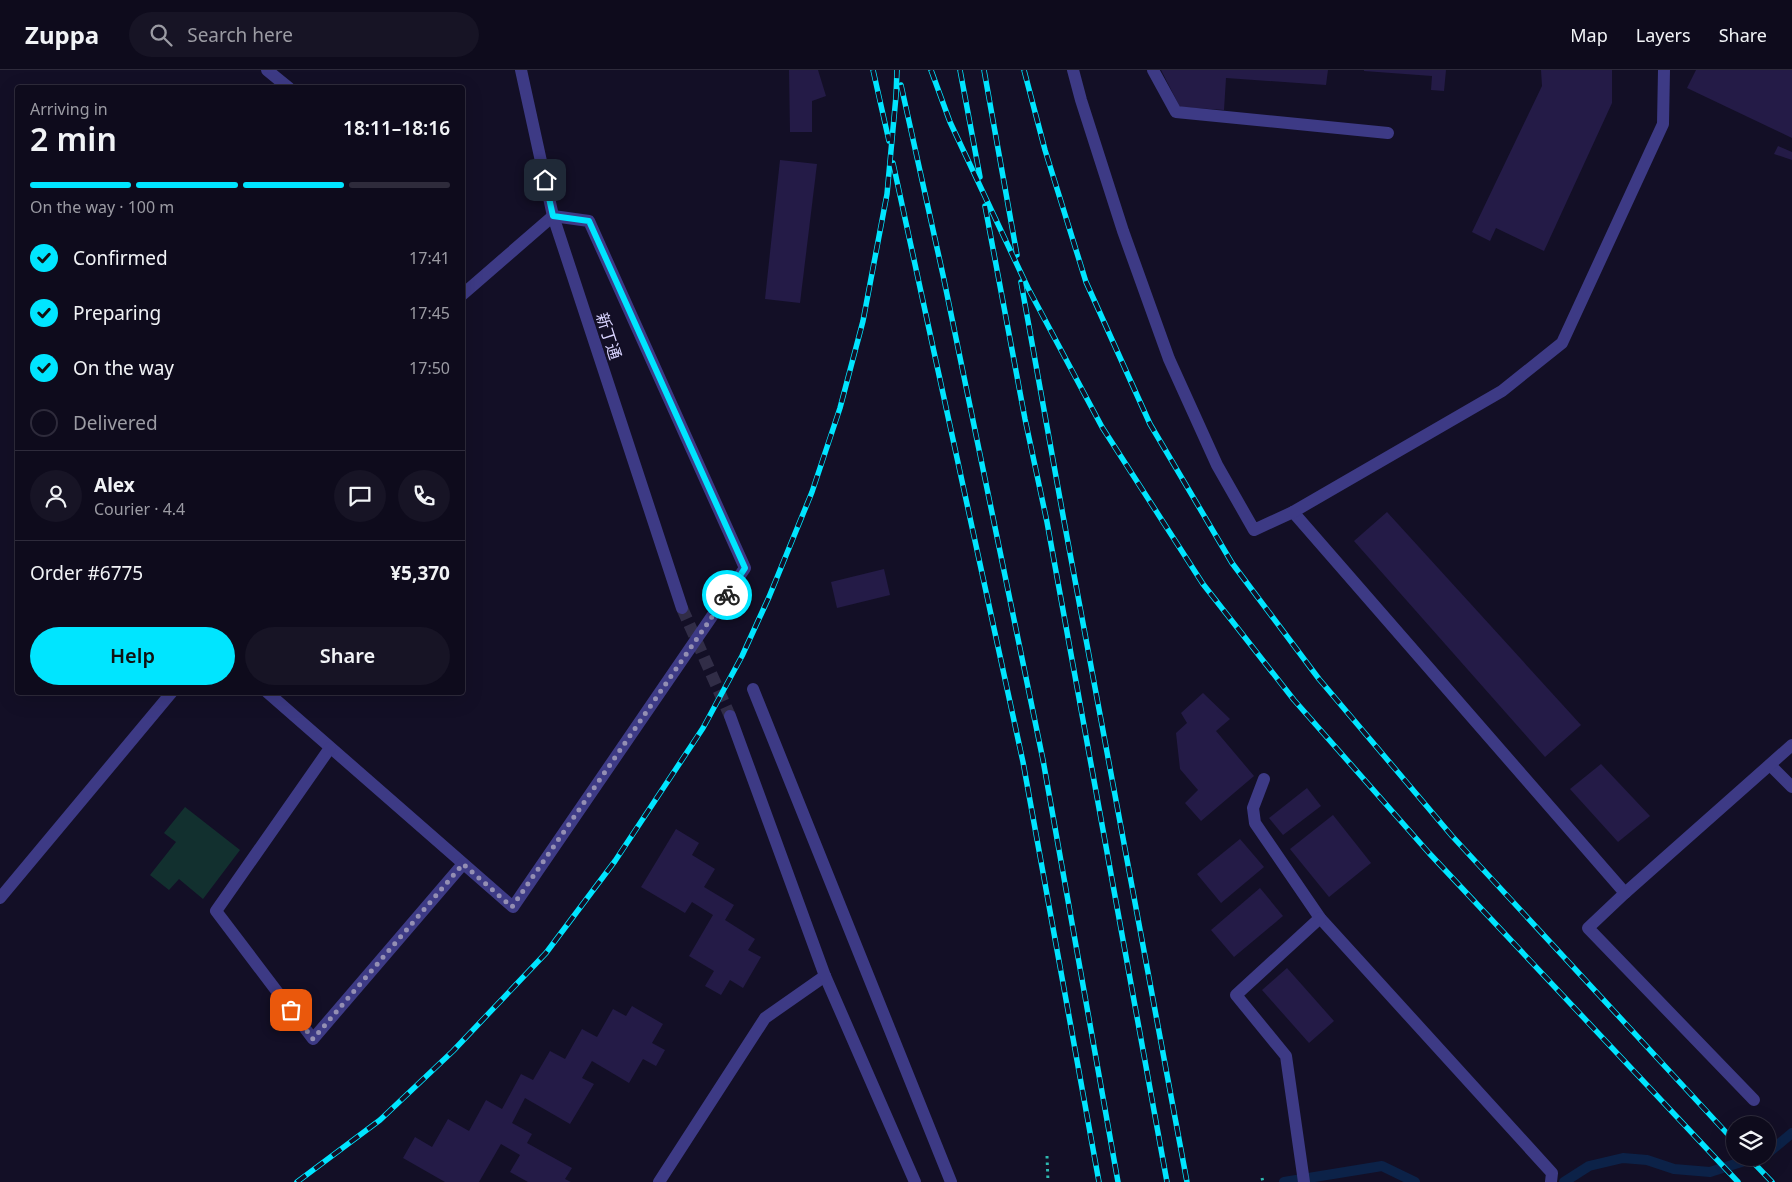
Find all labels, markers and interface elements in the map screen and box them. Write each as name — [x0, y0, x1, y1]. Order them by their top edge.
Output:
search box — [129, 12, 479, 57]
text: Zuppa — [25, 18, 99, 51]
icon: search — [147, 21, 175, 49]
text: Search here — [187, 22, 293, 48]
text: Map — [1570, 23, 1608, 47]
text: Layers — [1636, 23, 1691, 47]
text: Share — [1719, 23, 1767, 47]
text: Arriving in — [30, 98, 108, 120]
text: 18:11–18:16 — [343, 115, 450, 141]
text: 2 min — [30, 117, 117, 160]
pin — [524, 159, 566, 201]
icon: home — [531, 166, 559, 194]
text: On the way · 100 m — [30, 196, 174, 218]
icon: check — [30, 244, 58, 272]
text: Confirmed — [73, 245, 168, 271]
text: 17:41 — [409, 247, 450, 269]
icon: check — [30, 299, 58, 327]
text: Preparing — [73, 300, 161, 326]
text: 17:45 — [409, 302, 450, 324]
street label: 新丁通 — [591, 310, 627, 362]
icon: check — [30, 354, 58, 382]
text: On the way — [73, 355, 174, 381]
text: 17:50 — [409, 357, 450, 379]
text: Delivered — [73, 410, 158, 436]
button: person — [30, 470, 82, 522]
button: chat — [334, 470, 386, 522]
button: phone — [398, 470, 450, 522]
text: Alex — [94, 472, 135, 498]
text: Courier · 4.4 — [94, 498, 185, 520]
text: Order #6775 — [30, 560, 143, 586]
text: ¥5,370 — [390, 560, 450, 586]
courier — [702, 570, 752, 620]
icon: bike — [713, 581, 741, 609]
button: Help — [30, 627, 235, 685]
button: Share — [245, 627, 450, 685]
pin — [270, 989, 312, 1031]
icon: bag — [277, 996, 305, 1024]
map controls — [1726, 1116, 1776, 1166]
button: layers — [1726, 1116, 1776, 1166]

